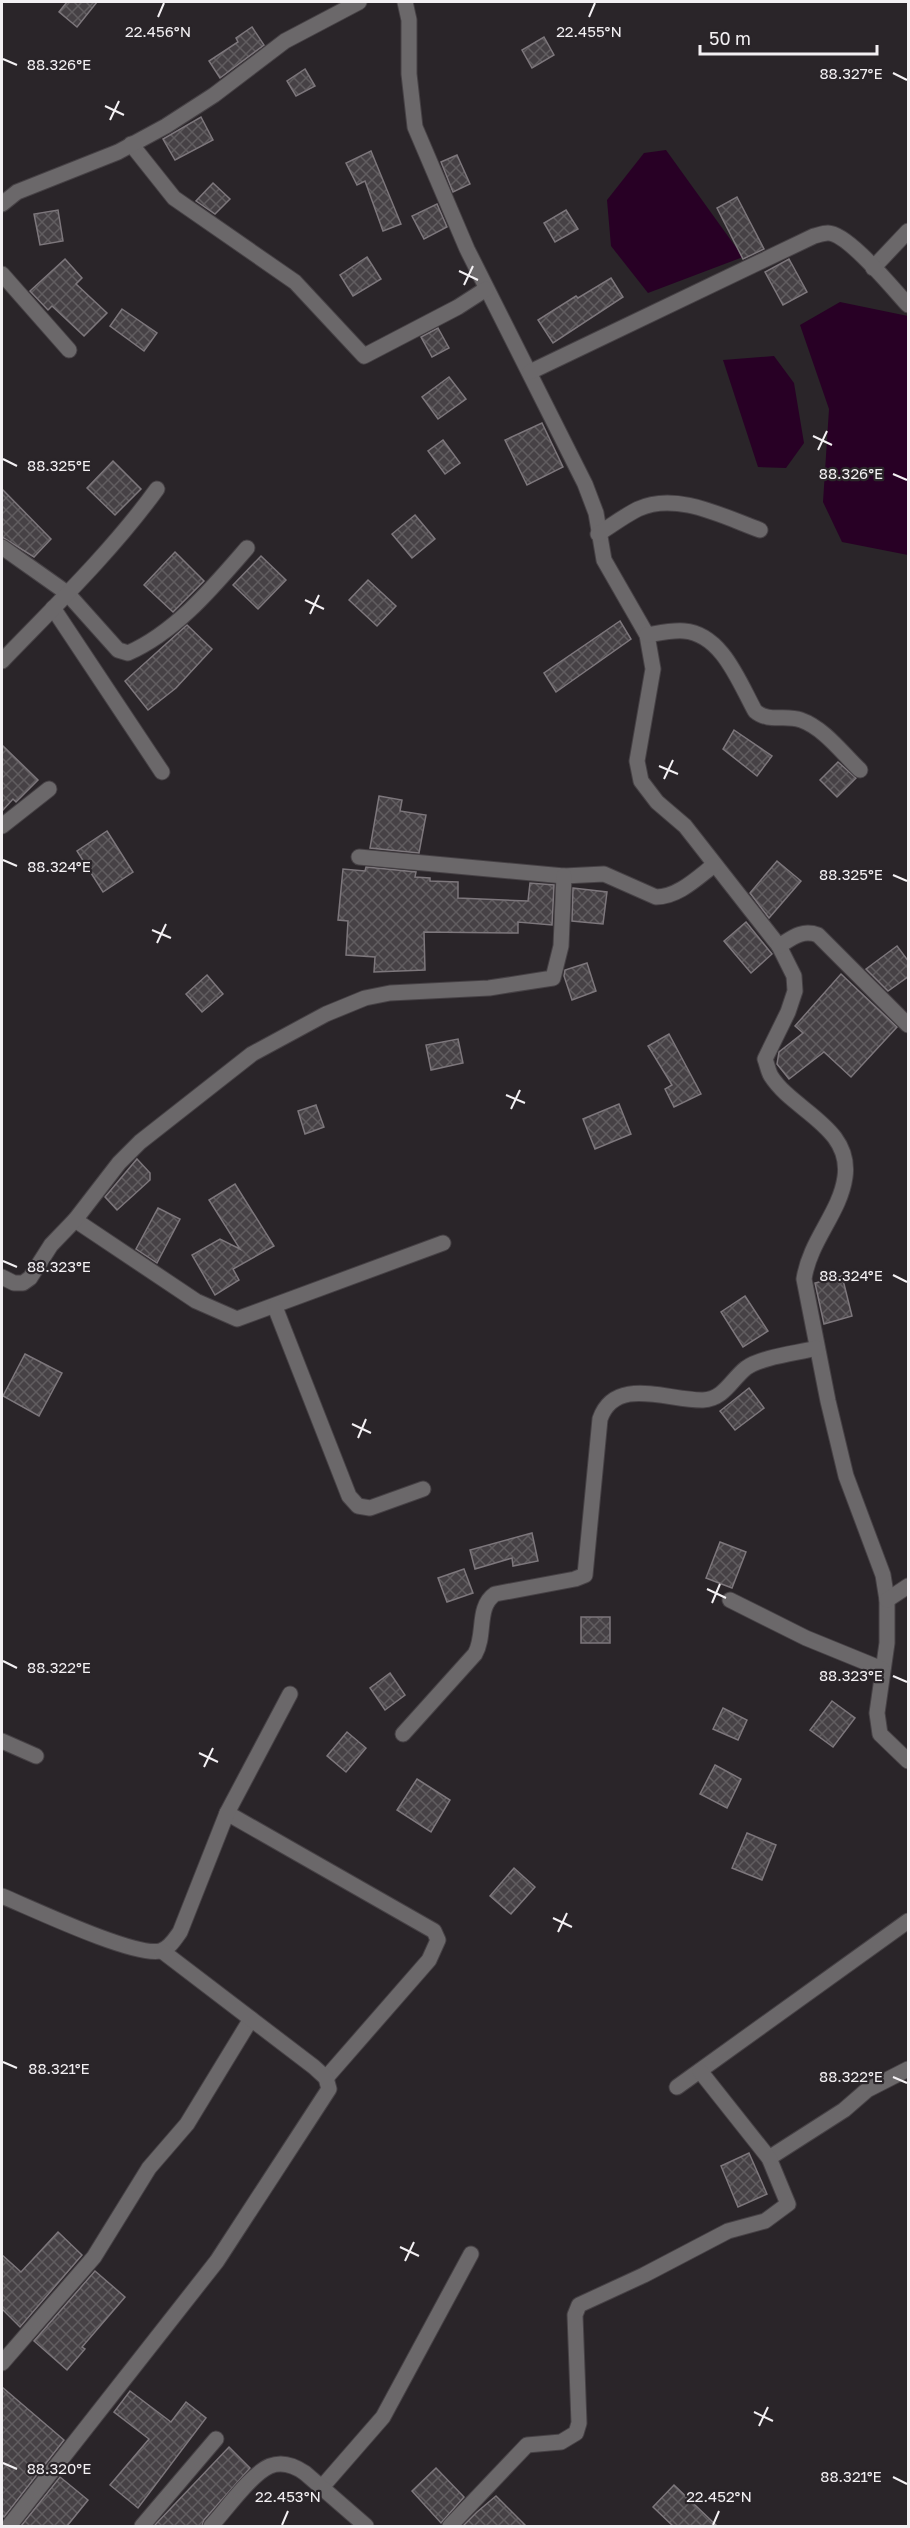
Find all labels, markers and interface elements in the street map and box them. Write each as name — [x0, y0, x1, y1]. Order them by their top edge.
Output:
scale bar — [700, 18, 877, 56]
text: 22.456°N — [125, 22, 191, 40]
text: 22.455°N — [556, 22, 622, 40]
text: 50 m — [709, 27, 751, 49]
text: 88.326°E — [27, 55, 91, 73]
text: 88.327°E — [819, 64, 883, 82]
text: 88.325°E — [27, 456, 91, 474]
text: 88.326°E — [819, 464, 883, 482]
text: 88.324°E — [27, 857, 91, 875]
text: 88.325°E — [819, 865, 883, 883]
text: 88.323°E — [27, 1257, 91, 1275]
text: 88.324°E — [819, 1266, 883, 1284]
text: 88.322°E — [27, 1658, 91, 1676]
text: 88.323°E — [819, 1666, 883, 1684]
text: 88.321°E — [28, 2059, 90, 2077]
text: 88.322°E — [819, 2067, 883, 2085]
text: 88.320°E — [27, 2459, 91, 2477]
text: 88.321°E — [820, 2467, 882, 2485]
text: 22.453°N — [255, 2487, 321, 2505]
text: 22.452°N — [686, 2487, 752, 2505]

